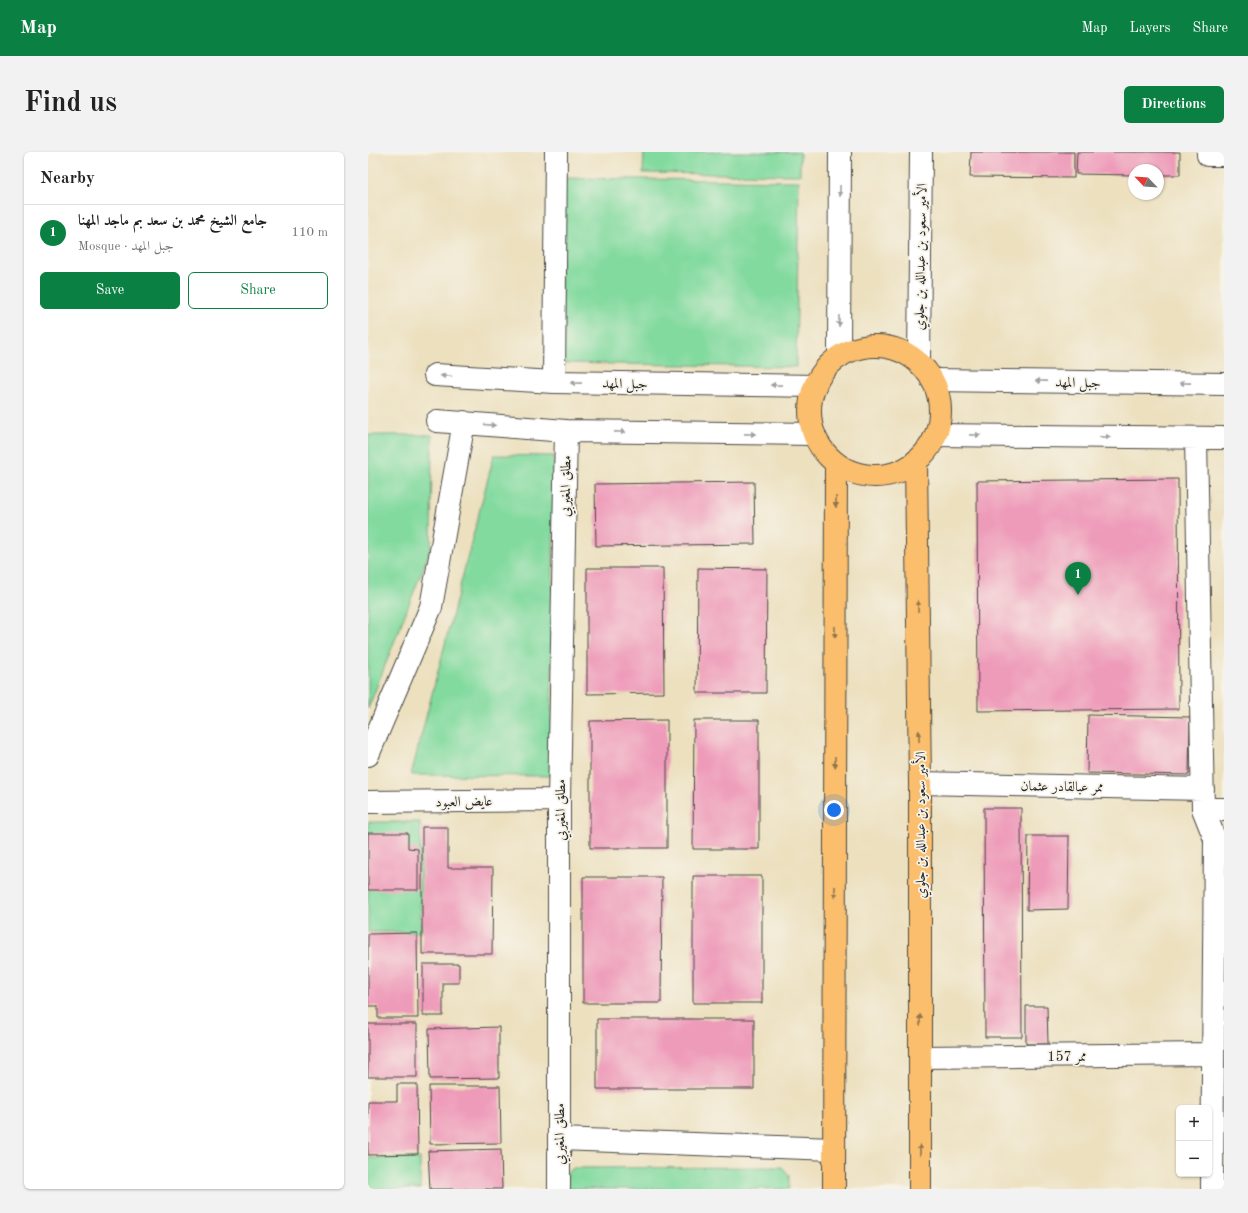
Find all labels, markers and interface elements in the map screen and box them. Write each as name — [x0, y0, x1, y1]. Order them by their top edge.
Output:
text: Map — [20, 19, 57, 38]
text: Map — [1082, 21, 1108, 35]
text: Layers — [1130, 21, 1171, 35]
text: Share — [1193, 21, 1228, 35]
button: Directions — [1124, 86, 1224, 123]
text: Find us — [24, 90, 117, 118]
north arrow — [1128, 164, 1164, 200]
text: Nearby — [40, 170, 95, 187]
street label: الأمير سعود بن عبدالله بن جلوي — [909, 183, 933, 331]
one-way arrow — [837, 185, 843, 198]
text: جامع الشيخ محمد بن سعد بم ماجد المهنا — [78, 214, 267, 229]
text: 1 — [49, 226, 57, 239]
text: 110 m — [291, 226, 328, 239]
text: Mosque · جبل المهد — [78, 240, 174, 253]
button: Save — [40, 272, 180, 309]
button: Share — [188, 272, 328, 309]
one-way arrow — [836, 315, 842, 328]
one-way arrow — [439, 373, 452, 379]
street label: جبل المهد — [1055, 376, 1101, 393]
street label: جبل المهد — [602, 377, 648, 394]
one-way arrow — [1035, 378, 1047, 385]
one-way arrow — [569, 380, 582, 386]
one-way arrow — [1178, 380, 1191, 386]
one-way arrow — [770, 382, 782, 389]
one-way arrow — [484, 421, 496, 428]
one-way arrow — [614, 429, 627, 435]
one-way arrow — [744, 430, 756, 437]
one-way arrow — [969, 432, 982, 438]
one-way arrow — [1099, 434, 1112, 440]
street label: مطلق المغيربي — [558, 455, 578, 517]
one-way arrow — [832, 496, 839, 508]
pin: 1 — [1065, 562, 1091, 595]
one-way arrow — [915, 599, 921, 612]
one-way arrow — [832, 626, 838, 639]
one-way arrow — [916, 730, 923, 742]
street label: الأمير سعود بن عبدالله بن جلوي — [910, 751, 932, 899]
one-way arrow — [832, 756, 838, 769]
street label: مطلق المغيربي — [554, 779, 572, 841]
street label: ممر عبالقادر عثمان — [1020, 779, 1104, 796]
street label: عايض العبود — [435, 795, 493, 811]
your location — [824, 800, 844, 820]
one-way arrow — [832, 886, 838, 899]
one-way arrow — [917, 1013, 923, 1026]
street label: ممر 157 — [1047, 1050, 1087, 1065]
street label: مطلق المغيربي — [553, 1103, 571, 1165]
map controls — [1176, 1105, 1212, 1177]
button: + — [1176, 1105, 1212, 1141]
button: − — [1176, 1141, 1212, 1177]
one-way arrow — [917, 1143, 923, 1156]

